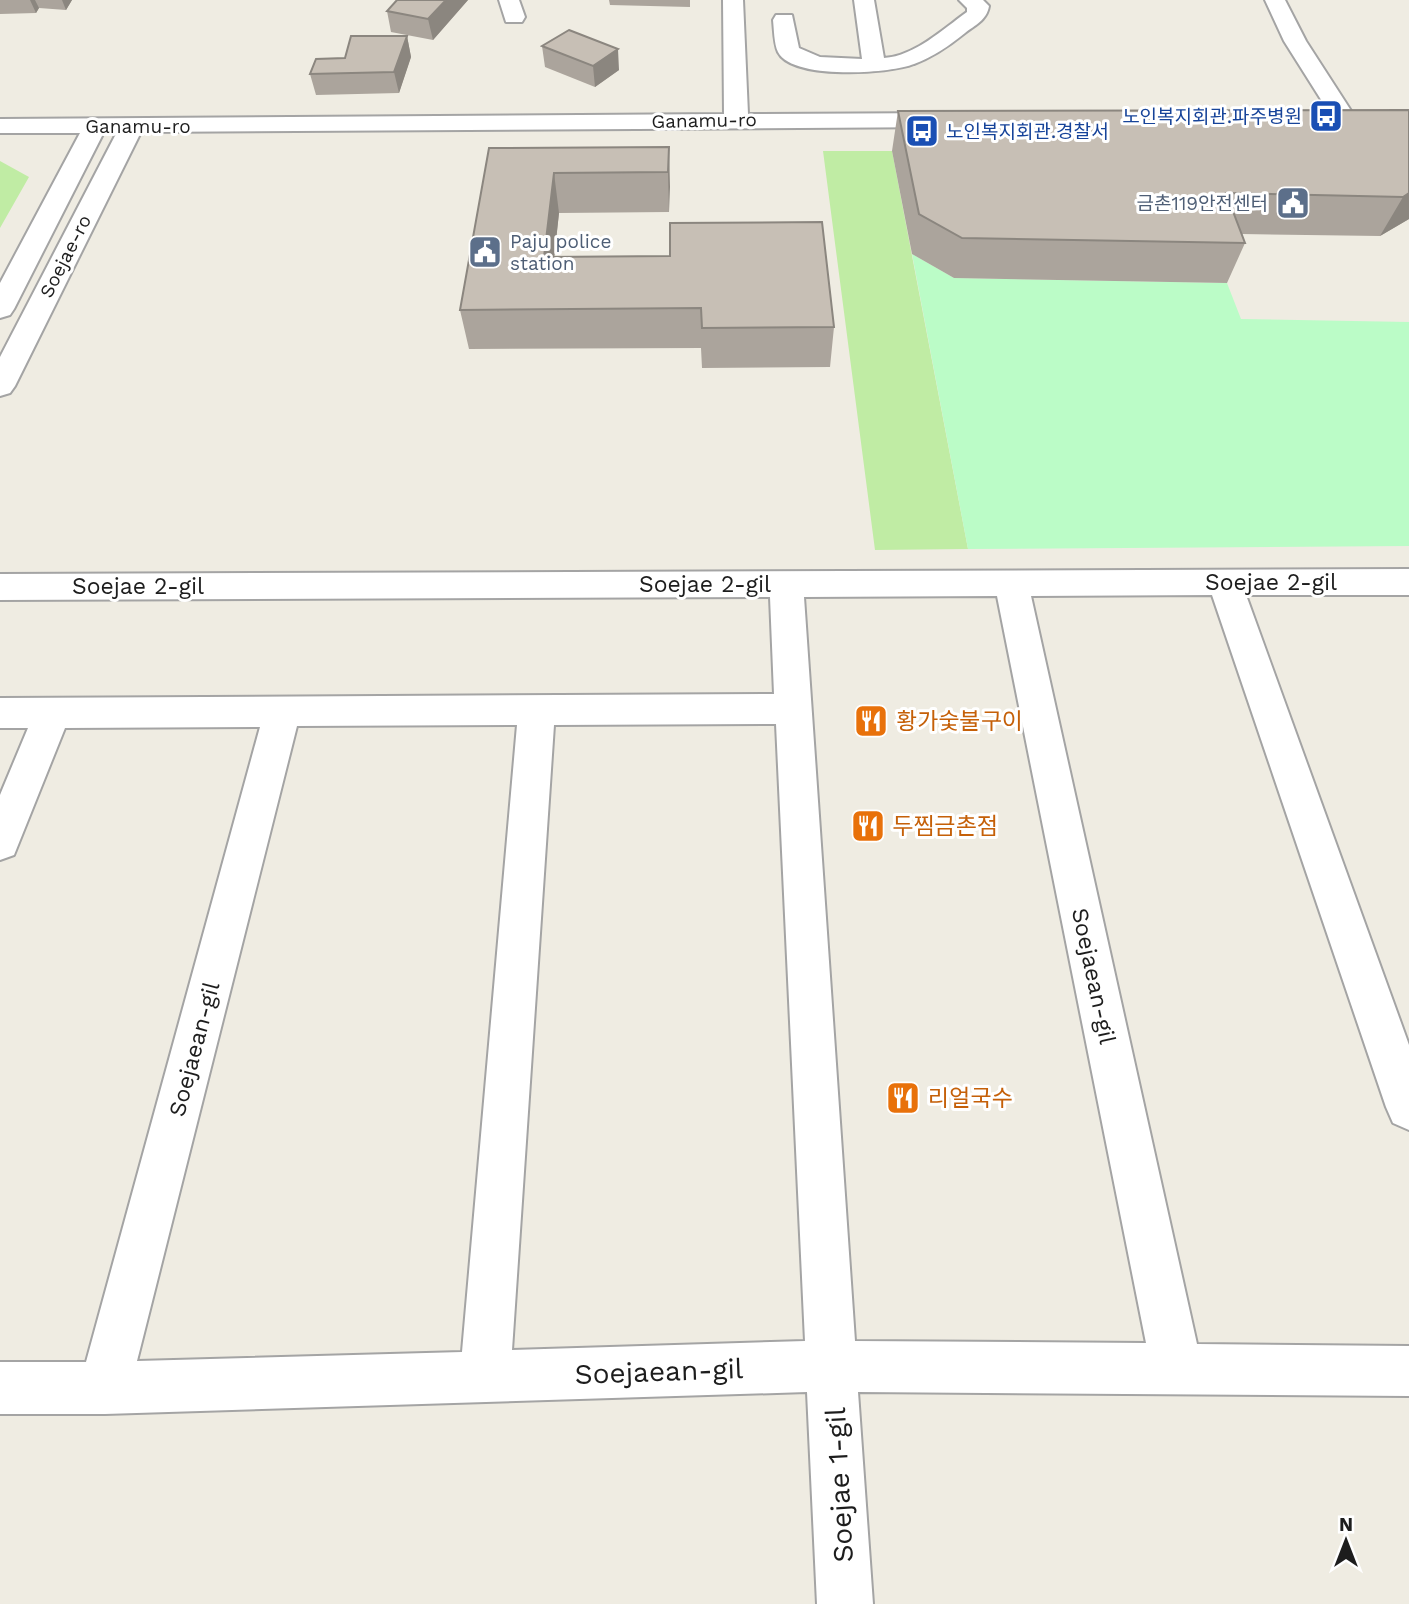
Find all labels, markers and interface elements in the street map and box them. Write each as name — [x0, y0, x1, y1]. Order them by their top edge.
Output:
bus stop icon: 노인복지회관.파주병원 — [1307, 97, 1345, 135]
place label: 노인복지회관.파주병원 — [1122, 105, 1302, 128]
street label: Ganamu-ro — [651, 108, 757, 133]
bus stop icon: 노인복지회관.경찰서 — [903, 112, 941, 150]
street label: Ganamu-ro — [85, 115, 191, 138]
place label: 노인복지회관.경찰서 — [946, 120, 1108, 143]
public building icon: 금촌119안전센터 — [1274, 184, 1312, 222]
place label: 금촌119안전센터 — [1137, 192, 1268, 215]
street label: Soejae-ro — [35, 211, 96, 301]
place label: Paju police station — [510, 230, 611, 275]
public building icon: Paju police station — [466, 233, 504, 271]
street label: Soejae 2-gil — [1205, 569, 1337, 596]
street label: Soejae 2-gil — [639, 571, 771, 598]
street label: Soejae 2-gil — [72, 573, 204, 600]
restaurant icon: 황가숯불구이 — [852, 702, 890, 740]
place label: 황가숯불구이 — [896, 708, 1023, 735]
restaurant icon: 두찜금촌점 — [849, 807, 887, 845]
place label: 두찜금촌점 — [892, 813, 998, 840]
street label: Soejaean-gil — [1066, 906, 1121, 1047]
street label: Soejaean-gil — [164, 979, 225, 1120]
restaurant icon: 리얼국수 — [884, 1079, 922, 1117]
place label: 리얼국수 — [928, 1085, 1013, 1112]
street label: Soejaean-gil — [574, 1352, 744, 1391]
street label: Soejae 1-gil — [819, 1406, 860, 1563]
north arrow — [1311, 1506, 1381, 1576]
text: N — [1339, 1513, 1353, 1536]

